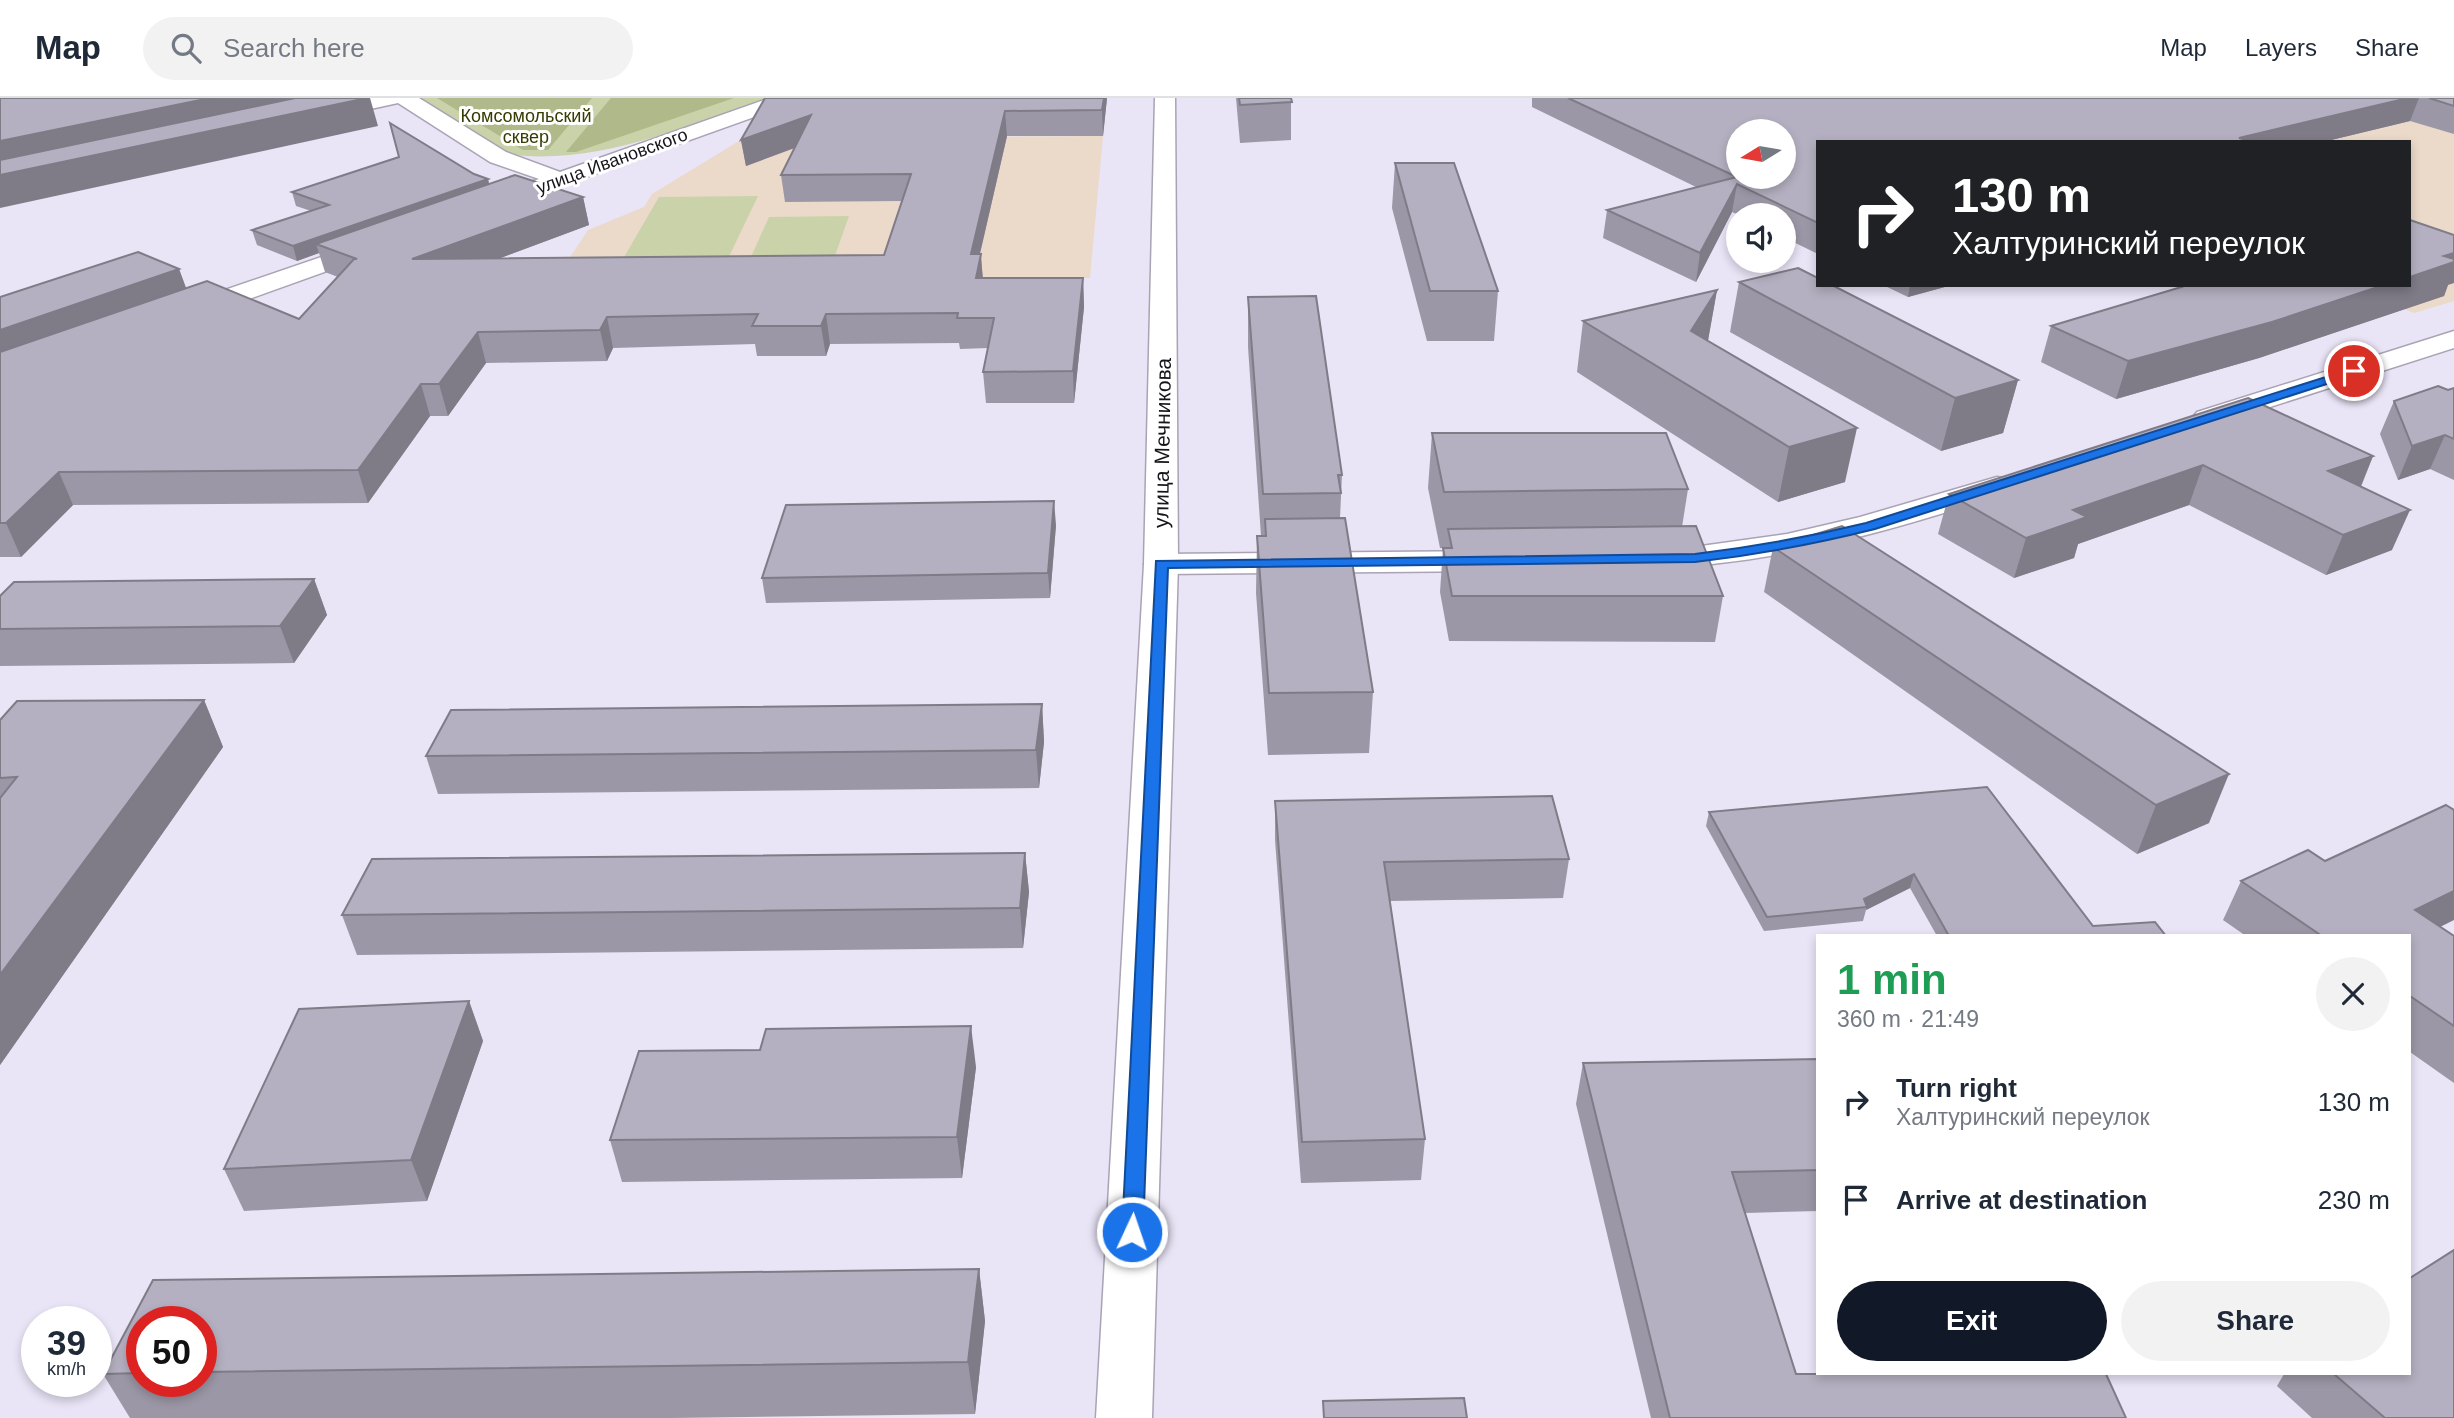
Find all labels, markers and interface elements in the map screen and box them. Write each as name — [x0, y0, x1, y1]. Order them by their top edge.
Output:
search box — [143, 17, 633, 80]
text: Map — [35, 29, 101, 66]
icon: search — [167, 29, 205, 67]
text: Search here — [223, 33, 365, 63]
text: Map — [2160, 34, 2207, 61]
text: Layers — [2245, 34, 2317, 61]
text: Share — [2355, 34, 2419, 61]
park label: Комсомольский сквер — [461, 106, 591, 147]
north arrow — [1726, 119, 1796, 189]
map controls — [1726, 119, 1796, 273]
street label: улица Ивановского — [534, 124, 690, 198]
icon: right — [1837, 168, 1928, 259]
text: 130 m — [1952, 168, 2091, 222]
button: sound — [1726, 203, 1796, 273]
text: Халтуринский переулок — [1952, 225, 2305, 261]
pin — [2324, 341, 2384, 401]
icon: arrive — [2335, 352, 2373, 390]
street label: улица Мечникова — [1149, 357, 1175, 528]
text: 1 min — [1837, 956, 1947, 1003]
button: close — [2316, 957, 2390, 1031]
text: 360 m · 21:49 — [1837, 1006, 1979, 1032]
text: Turn right — [1896, 1073, 2017, 1103]
icon: right — [1837, 1083, 1875, 1121]
text: 130 m — [2318, 1087, 2390, 1117]
text: Халтуринский переулок — [1896, 1104, 2150, 1130]
icon: arrive — [1837, 1181, 1875, 1219]
text: Arrive at destination — [1896, 1185, 2147, 1215]
text: 230 m — [2318, 1185, 2390, 1215]
position arrow — [1095, 1195, 1169, 1269]
button: Exit — [1837, 1281, 2107, 1361]
button: Share — [2121, 1281, 2390, 1361]
speed limit sign: 50 — [126, 1306, 217, 1397]
text: 39 — [47, 1323, 86, 1362]
text: km/h — [47, 1359, 86, 1379]

